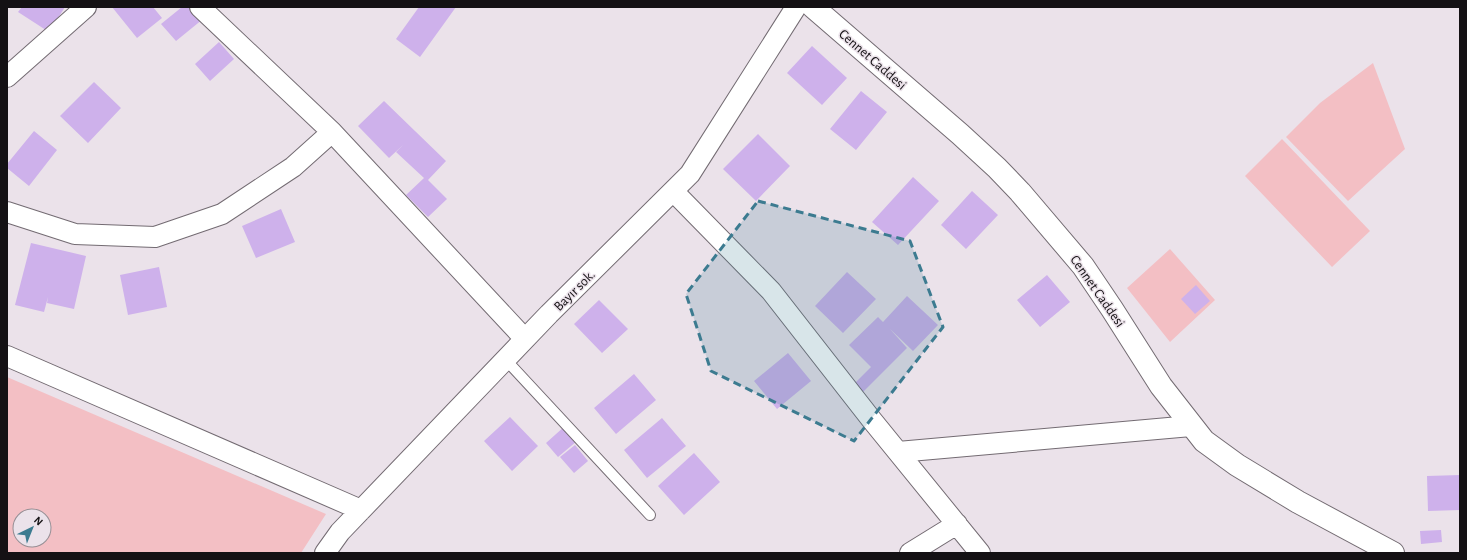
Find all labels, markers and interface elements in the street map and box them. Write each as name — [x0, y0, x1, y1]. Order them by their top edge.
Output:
street label: Cennet Caddesi — [836, 27, 909, 93]
street label: Cennet Caddesi — [1067, 253, 1127, 330]
street label: Bayır sok. — [551, 267, 598, 314]
north arrow — [12, 508, 52, 548]
text: N — [32, 514, 45, 528]

